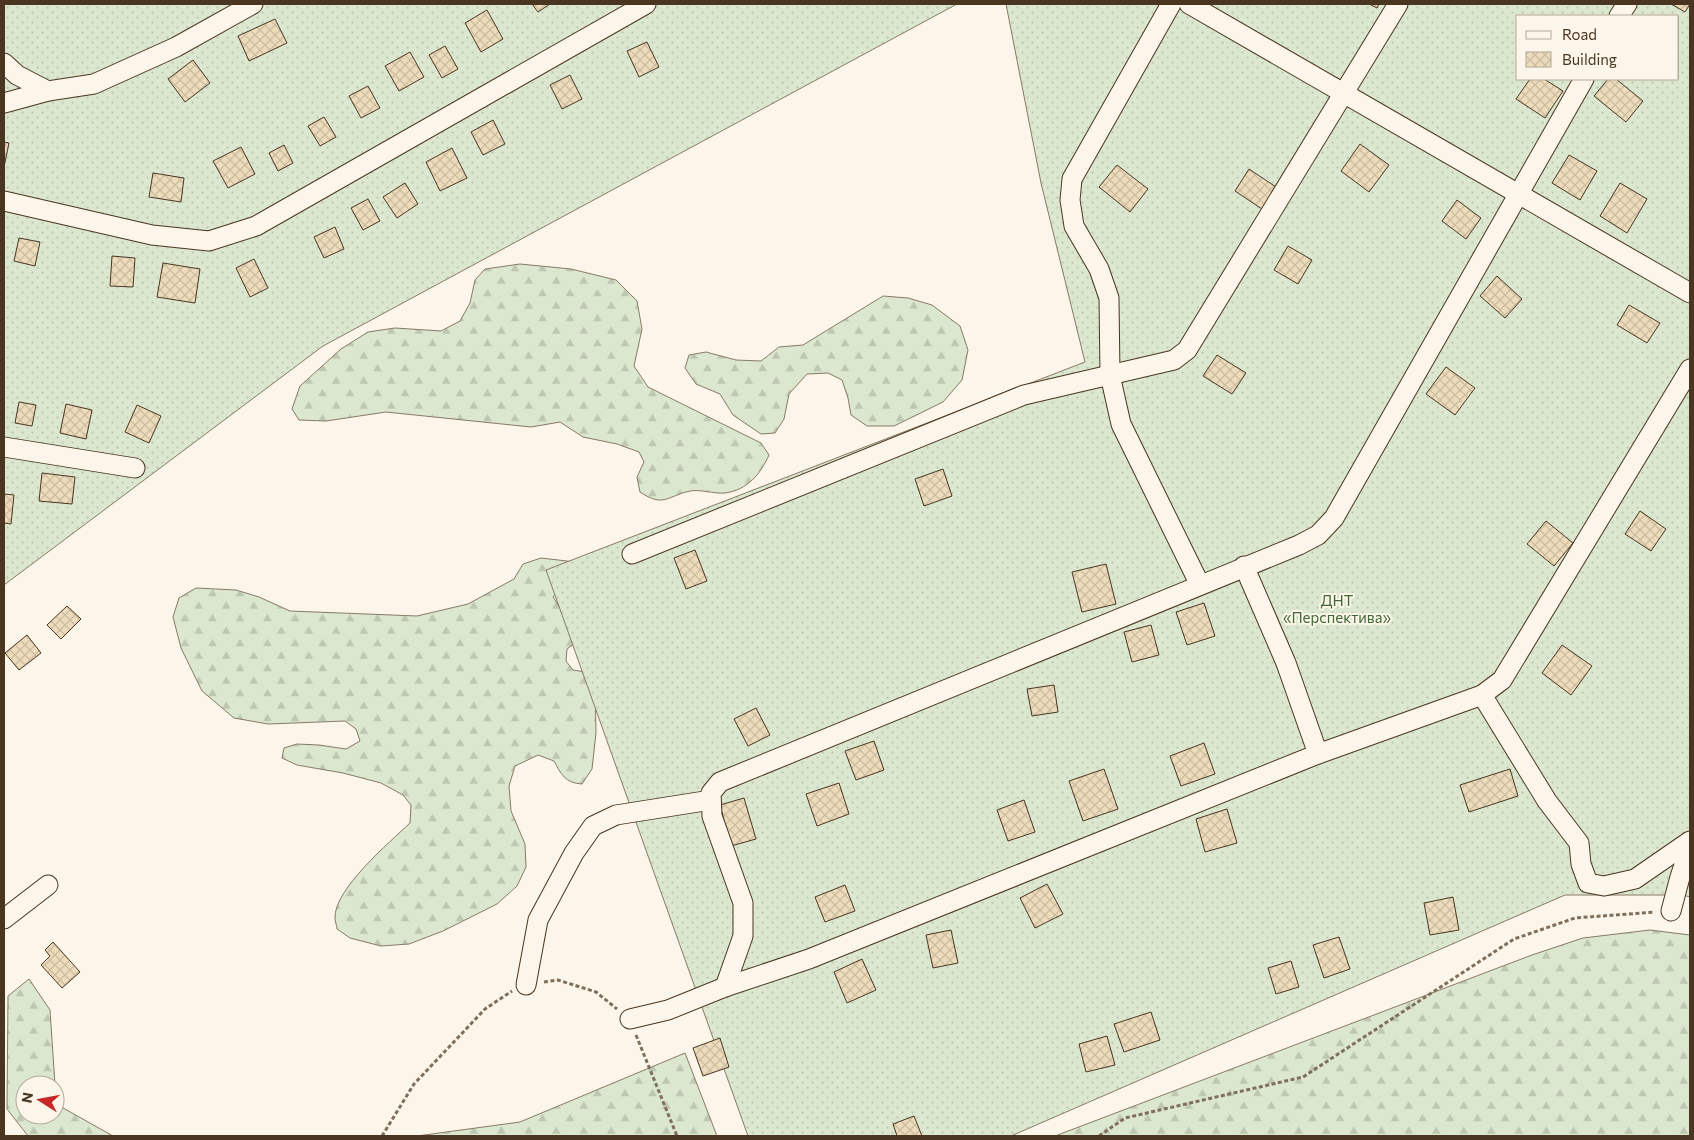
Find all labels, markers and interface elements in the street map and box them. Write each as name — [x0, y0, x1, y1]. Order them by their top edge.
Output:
legend — [1516, 15, 1679, 80]
text: Road — [1562, 25, 1597, 43]
text: Building — [1562, 50, 1617, 68]
park label: ДНТ «Перспектива» — [1283, 591, 1392, 626]
north arrow — [15, 1075, 65, 1125]
text: N — [17, 1091, 36, 1104]

